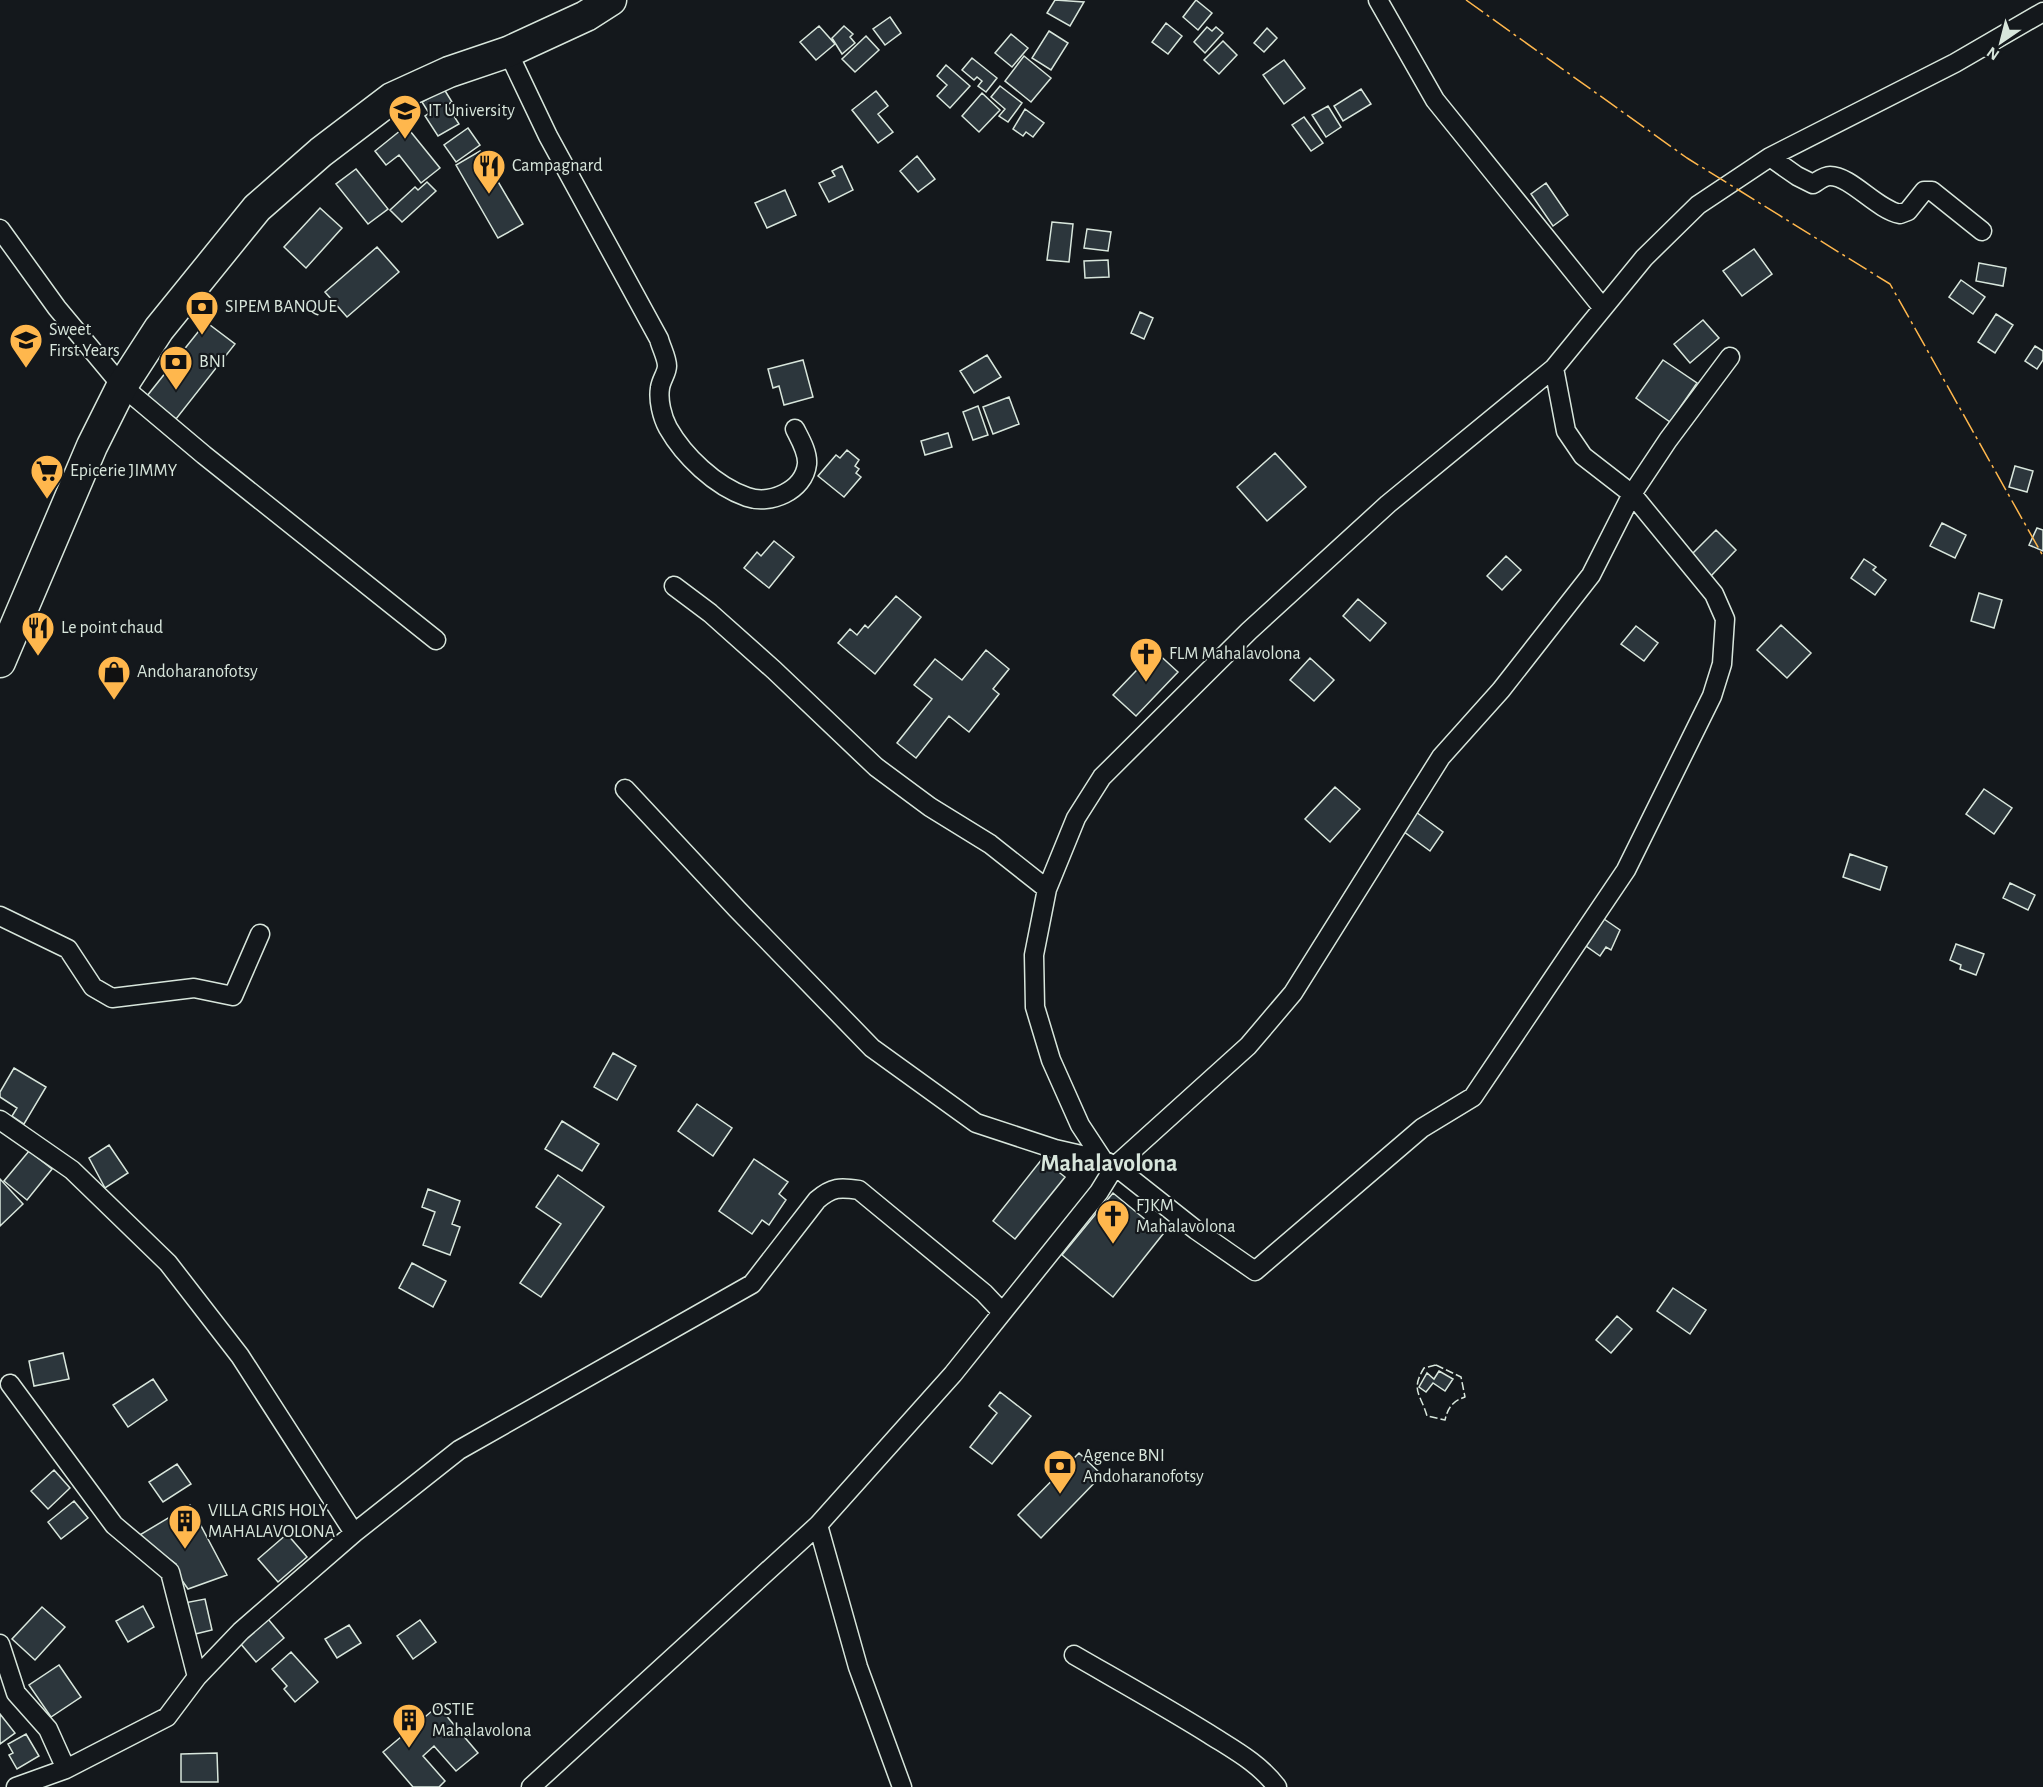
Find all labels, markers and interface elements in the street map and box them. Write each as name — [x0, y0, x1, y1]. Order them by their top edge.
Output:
north arrow — [1971, 12, 2031, 72]
text: N — [1984, 44, 2002, 63]
school or university icon: IT University — [387, 93, 423, 140]
place label: IT University — [428, 102, 515, 120]
restaurant icon: Campagnard — [471, 148, 507, 195]
place label: Campagnard — [512, 157, 603, 175]
bank icon: SIPEM BANQUE — [184, 289, 220, 336]
place label: SIPEM BANQUE — [225, 298, 337, 316]
place label: Sweet First Years — [49, 321, 120, 360]
school or university icon: Sweet First Years — [8, 322, 44, 369]
bank icon: BNI — [158, 344, 194, 391]
place label: BNI — [199, 353, 226, 371]
supermarket icon: Epicerie JIMMY — [29, 453, 65, 500]
place label: Epicerie JIMMY — [70, 462, 178, 480]
restaurant icon: Le point chaud — [20, 610, 56, 657]
place label: Le point chaud — [61, 619, 163, 637]
church icon: FLM Mahalavolona — [1128, 636, 1164, 683]
place label: FLM Mahalavolona — [1169, 645, 1301, 663]
shop icon: Andoharanofotsy — [96, 654, 132, 701]
place label: Andoharanofotsy — [137, 663, 258, 681]
district label: Mahalavolona — [1041, 1152, 1177, 1176]
place label: FJKM Mahalavolona — [1136, 1197, 1235, 1236]
church icon: FJKM Mahalavolona — [1095, 1198, 1131, 1245]
place label: Agence BNI Andoharanofotsy — [1083, 1447, 1204, 1486]
bank icon: Agence BNI Andoharanofotsy — [1042, 1448, 1078, 1495]
place label: VILLA GRIS HOLY MAHALAVOLONA — [208, 1502, 336, 1541]
building icon: VILLA GRIS HOLY MAHALAVOLONA — [167, 1503, 203, 1550]
place label: OSTIE Mahalavolona — [432, 1701, 531, 1740]
building icon: OSTIE Mahalavolona — [391, 1702, 427, 1749]

